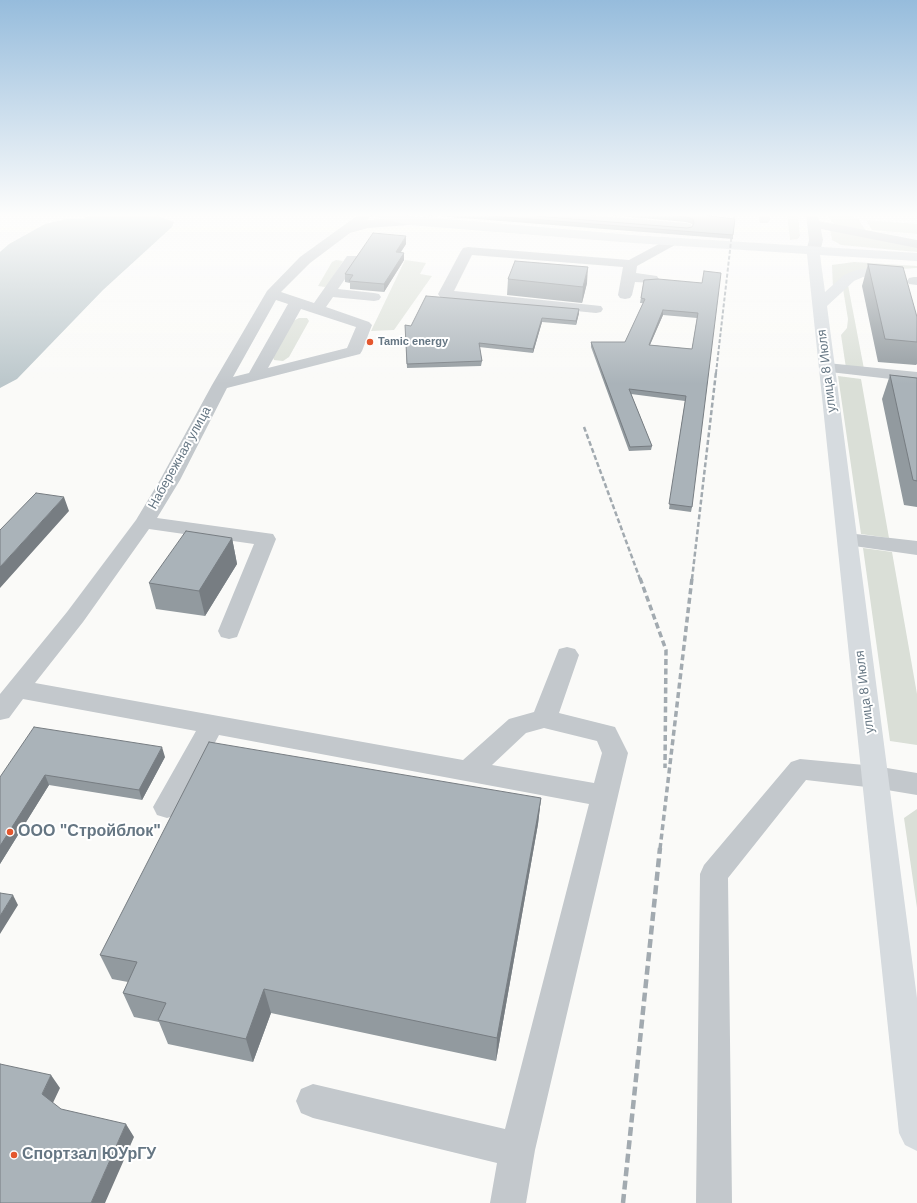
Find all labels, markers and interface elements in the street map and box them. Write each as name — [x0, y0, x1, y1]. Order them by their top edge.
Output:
street label: улица 8 Июля — [814, 329, 840, 413]
place label: Tamic energy — [378, 335, 448, 349]
marker: Tamic energy — [365, 337, 375, 347]
street label: Набережная улица — [145, 404, 215, 512]
street label: улица 8 Июля — [852, 650, 878, 734]
place label: ООО "Стройблок" — [18, 822, 161, 842]
marker: ООО "Стройблок" — [5, 827, 15, 837]
place label: Спортзал ЮУрГУ — [22, 1145, 156, 1165]
marker: Спортзал ЮУрГУ — [9, 1150, 19, 1160]

